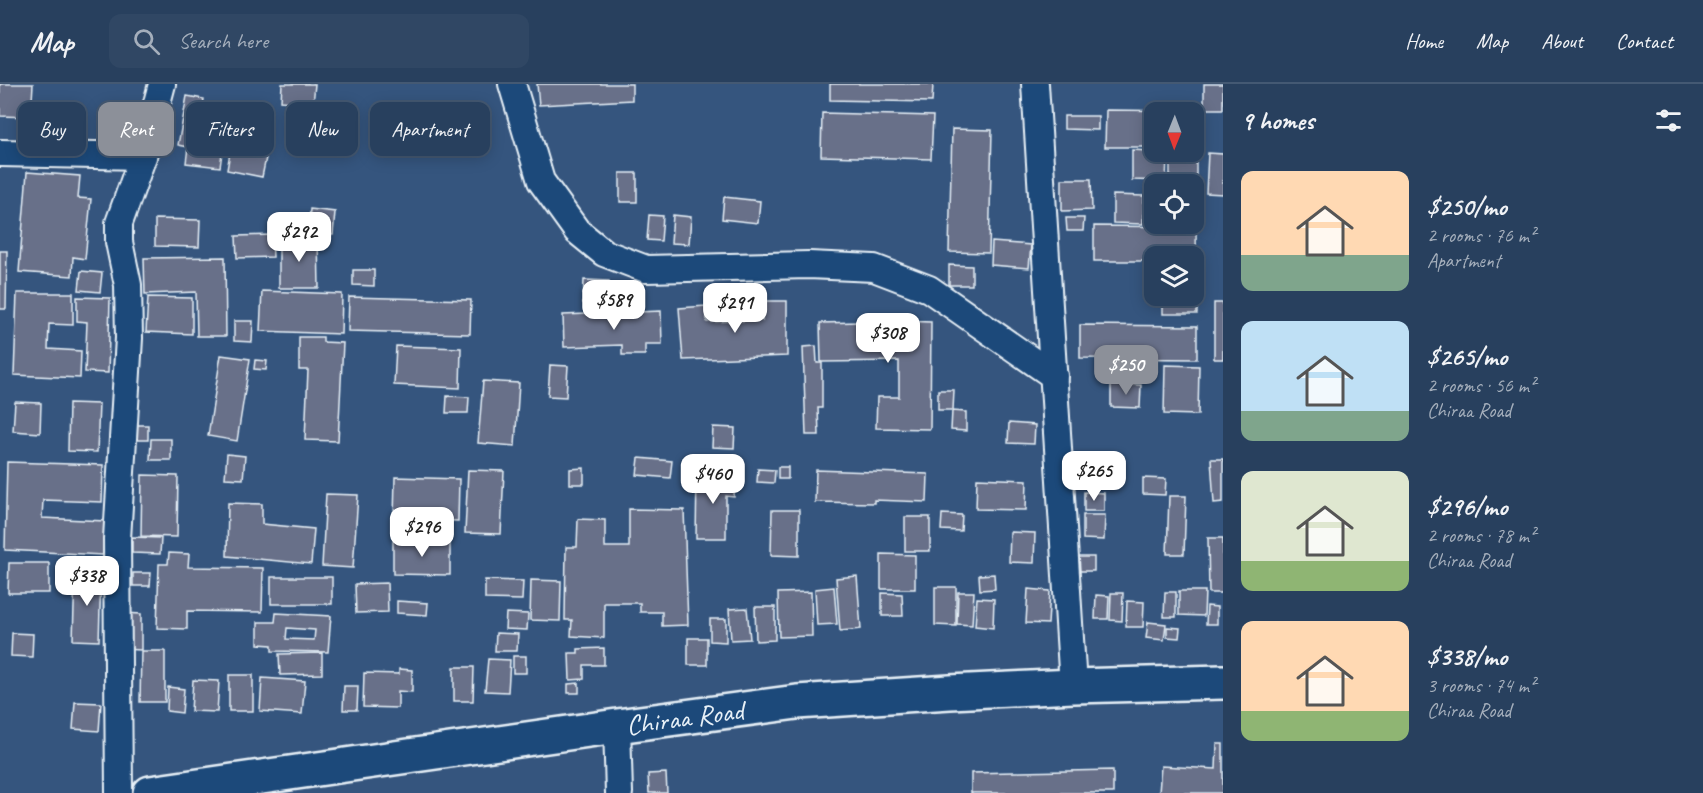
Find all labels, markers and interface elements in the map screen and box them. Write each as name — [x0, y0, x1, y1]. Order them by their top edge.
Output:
search box — [109, 14, 529, 68]
text: Map — [30, 24, 73, 59]
icon: search — [130, 25, 163, 58]
text: Search here — [178, 27, 268, 55]
text: Home — [1405, 28, 1443, 54]
text: Map — [1476, 28, 1508, 54]
text: About — [1541, 28, 1583, 54]
text: Contact — [1616, 28, 1673, 54]
chip: Buy — [18, 102, 86, 156]
chip: Rent — [98, 102, 174, 156]
chip: Filters — [186, 102, 274, 156]
chip: New — [286, 102, 358, 156]
chip: Apartment — [370, 102, 490, 156]
north arrow — [1144, 102, 1204, 162]
map controls — [1144, 102, 1204, 306]
text: 9 homes — [1241, 104, 1314, 137]
icon: filters — [1652, 104, 1685, 137]
button: locate — [1144, 174, 1204, 234]
text: $250/mo — [1427, 190, 1507, 223]
icon: home — [1289, 195, 1361, 267]
pin: $292 — [263, 212, 335, 263]
text: $292 — [281, 219, 317, 244]
text: 2 rooms · 76 m² — [1427, 223, 1535, 248]
button: layers — [1144, 246, 1204, 306]
text: Apartment — [1427, 248, 1500, 273]
pin: $589 — [578, 280, 650, 331]
pin: $291 — [699, 283, 771, 334]
text: $589 — [596, 287, 632, 312]
text: $291 — [717, 290, 753, 315]
pin: $308 — [852, 313, 924, 364]
text: $308 — [870, 320, 906, 345]
text: $265/mo — [1427, 340, 1507, 373]
pin: $250 — [1090, 345, 1162, 396]
icon: home — [1289, 345, 1361, 417]
text: $250 — [1108, 352, 1144, 377]
text: 2 rooms · 56 m² — [1427, 373, 1535, 398]
text: Chiraa Road — [1427, 398, 1511, 423]
pin: $265 — [1058, 451, 1130, 502]
pin: $460 — [677, 454, 749, 505]
text: $265 — [1076, 458, 1112, 483]
text: $460 — [695, 461, 731, 486]
text: $296/mo — [1427, 490, 1507, 523]
icon: home — [1289, 495, 1361, 567]
pin: $296 — [386, 507, 458, 558]
text: $296 — [404, 514, 440, 539]
text: 2 rooms · 78 m² — [1427, 523, 1535, 548]
text: Chiraa Road — [1427, 548, 1511, 573]
pin: $338 — [51, 556, 123, 607]
text: $338 — [69, 563, 105, 588]
text: $338/mo — [1427, 640, 1507, 673]
icon: home — [1289, 645, 1361, 717]
text: 3 rooms · 74 m² — [1427, 673, 1535, 698]
street label: Chiraa Road — [624, 691, 749, 742]
text: Chiraa Road — [1427, 698, 1511, 723]

